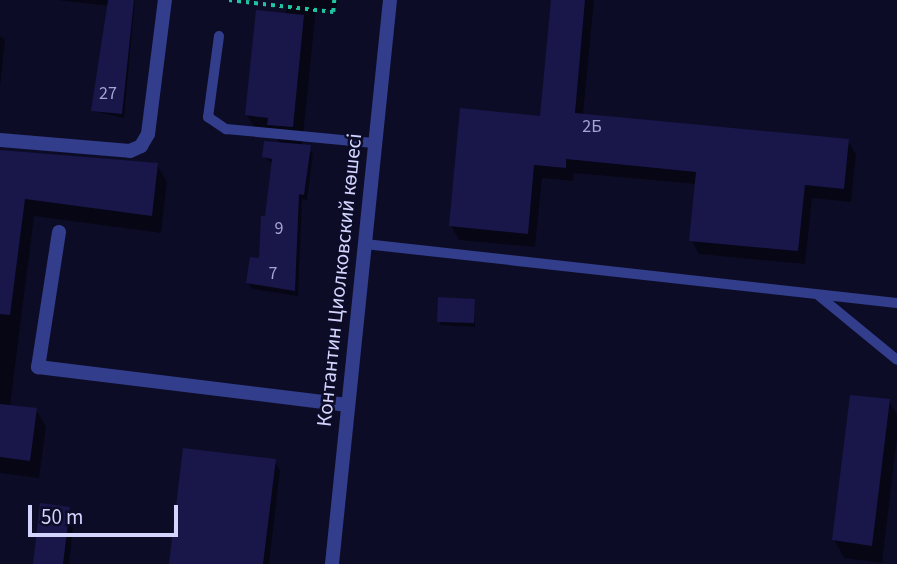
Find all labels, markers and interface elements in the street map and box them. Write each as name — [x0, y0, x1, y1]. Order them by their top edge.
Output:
house number: 27 — [99, 83, 117, 105]
house number: 2Б — [582, 116, 602, 138]
street label: Контантин Циолковский көшесі — [311, 132, 367, 428]
house number: 9 — [275, 218, 283, 240]
house number: 7 — [269, 263, 277, 285]
scale bar — [32, 490, 182, 534]
text: 50 m — [41, 502, 83, 532]

